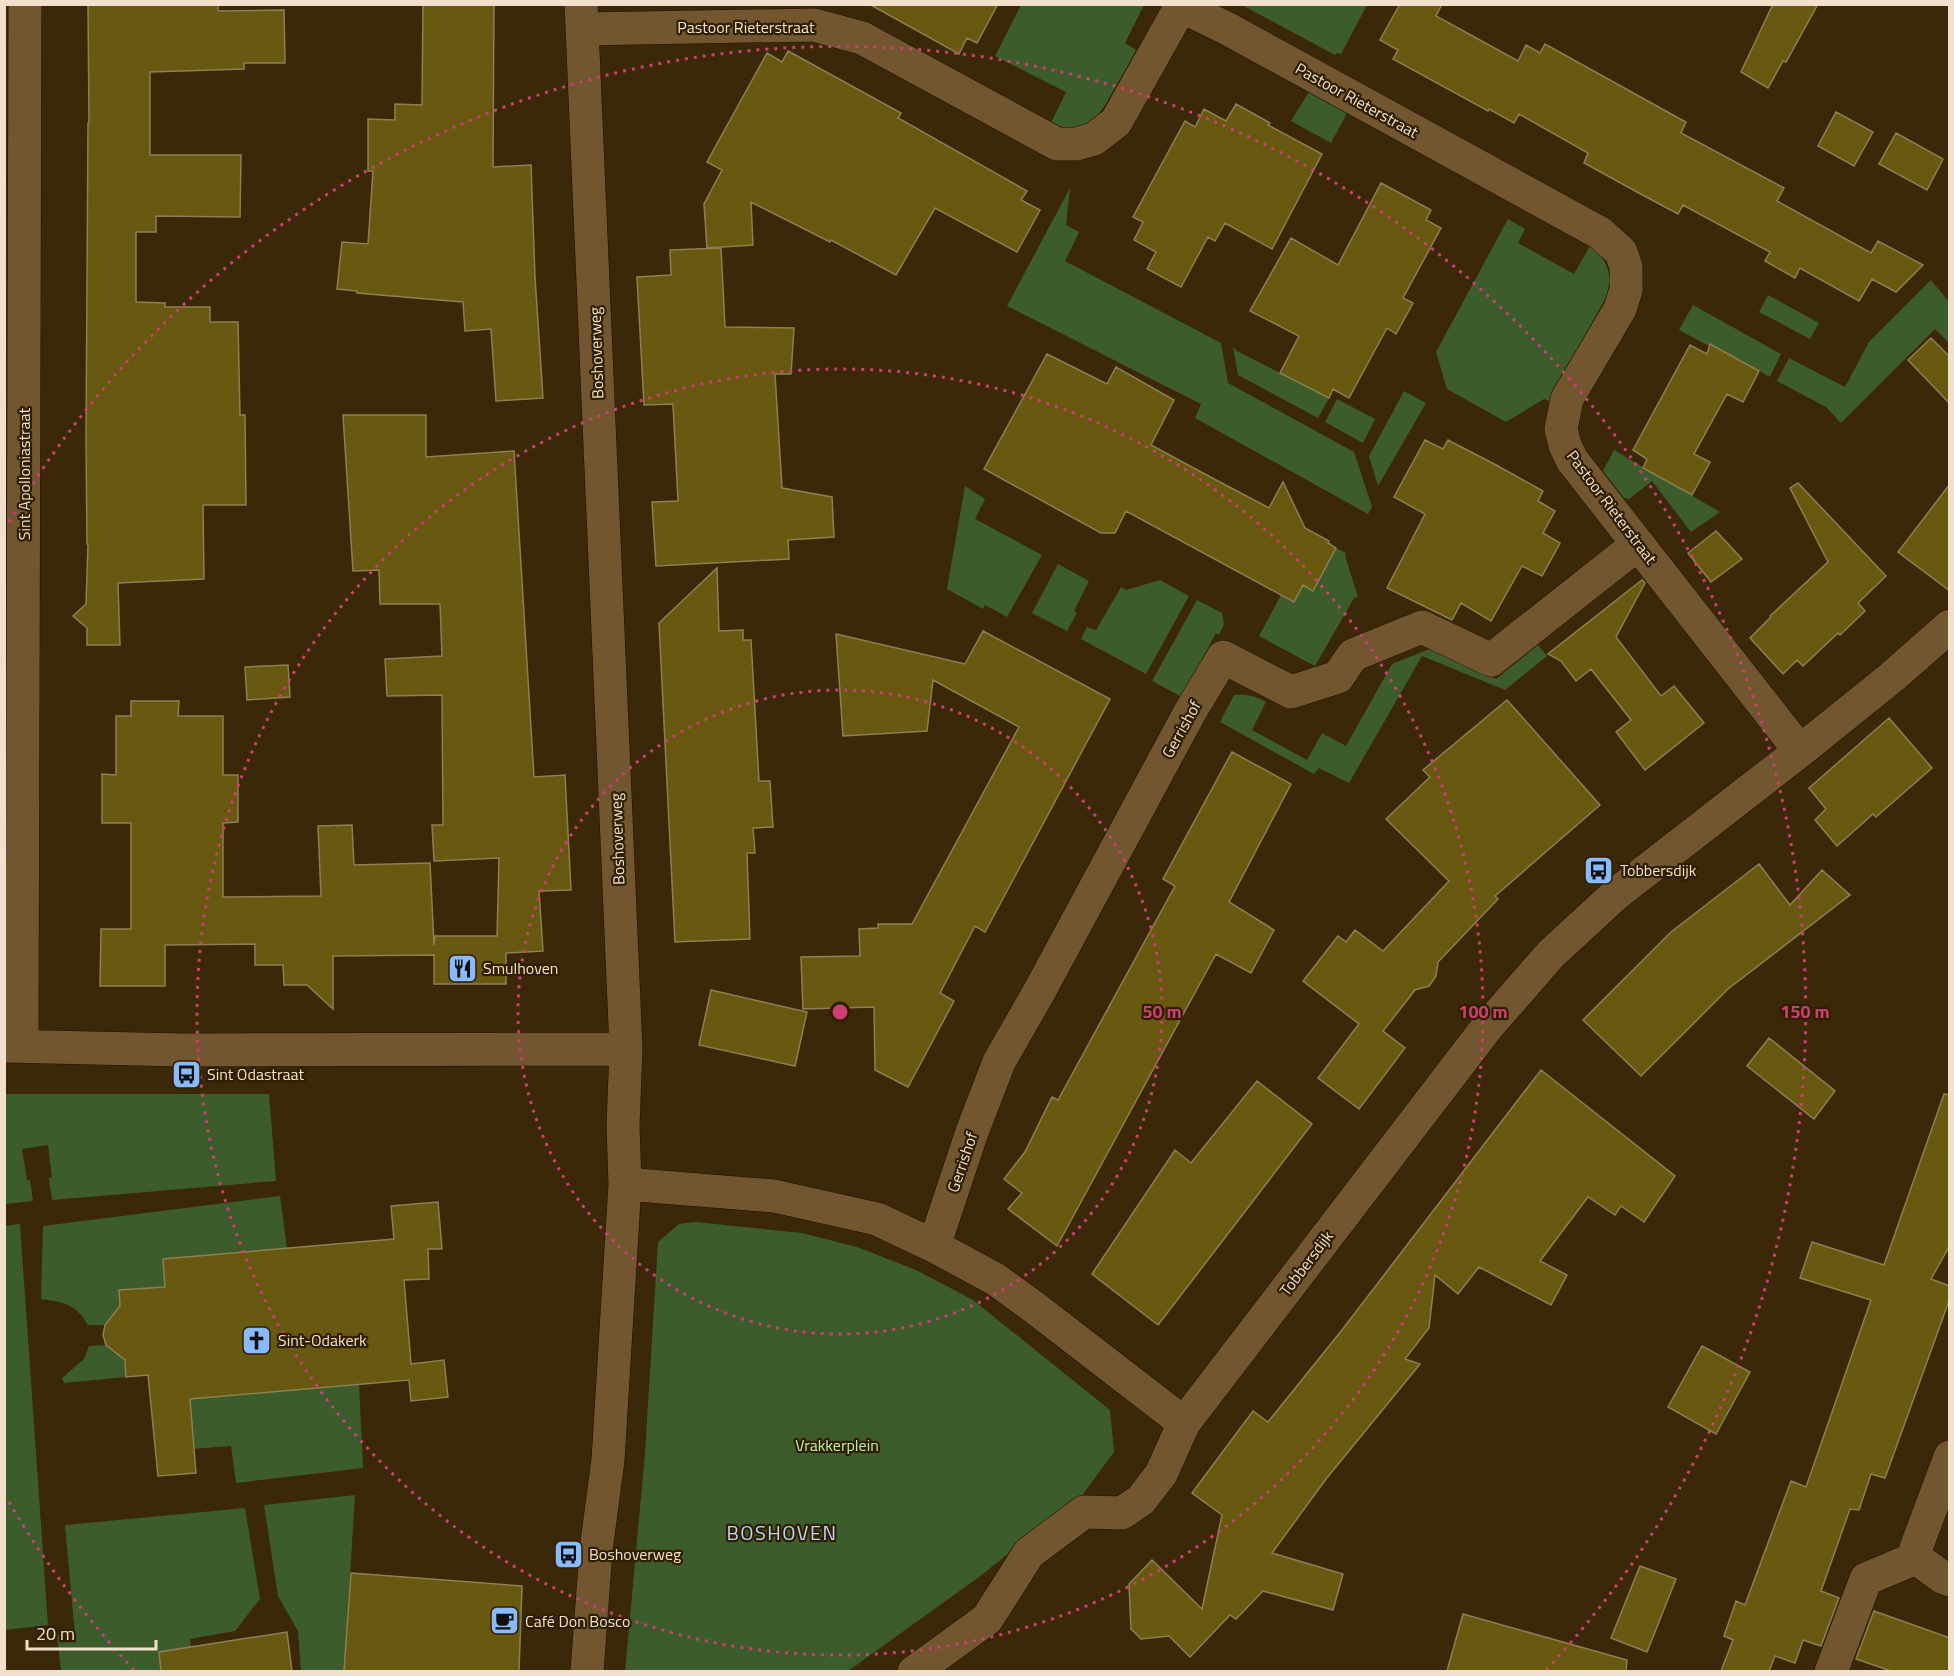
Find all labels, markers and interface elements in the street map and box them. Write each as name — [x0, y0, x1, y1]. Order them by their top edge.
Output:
street label: Pastoor Rieterstraat — [677, 15, 815, 39]
street label: Pastoor Rieterstraat — [1291, 56, 1423, 144]
street label: Boshoverweg — [582, 306, 610, 400]
street label: Sint Apolloniastraat — [12, 407, 36, 540]
street label: Pastoor Rieterstraat — [1561, 445, 1663, 569]
street label: Gerrishof — [1155, 695, 1207, 762]
street label: Boshoverweg — [603, 792, 631, 886]
bus stop icon: Tobbersdijk — [1583, 854, 1615, 886]
place label: Tobbersdijk — [1620, 858, 1697, 882]
restaurant icon: Smulhoven — [446, 952, 478, 984]
place label: Smulhoven — [483, 956, 558, 980]
text: 50 m — [1142, 998, 1182, 1025]
text: 100 m — [1458, 998, 1508, 1025]
text: 150 m — [1780, 998, 1830, 1025]
centre of rings — [830, 1002, 850, 1022]
bus stop icon: Sint Odastraat — [170, 1058, 202, 1090]
place label: Sint Odastraat — [207, 1062, 305, 1086]
street label: Gerrishof — [941, 1128, 984, 1195]
street label: Tobbersdijk — [1273, 1225, 1339, 1301]
church icon: Sint-Odakerk — [241, 1324, 273, 1356]
place label: Sint-Odakerk — [278, 1328, 367, 1352]
park label: Vrakkerplein — [795, 1433, 879, 1457]
district label: BOSHOVEN — [726, 1517, 838, 1548]
bus stop icon: Boshoverweg — [552, 1538, 584, 1570]
place label: Boshoverweg — [589, 1542, 681, 1566]
cafe icon: Café Don Bosco — [488, 1605, 520, 1637]
place label: Café Don Bosco — [525, 1609, 630, 1633]
scale bar — [27, 1613, 156, 1651]
text: 20 m — [36, 1620, 75, 1647]

